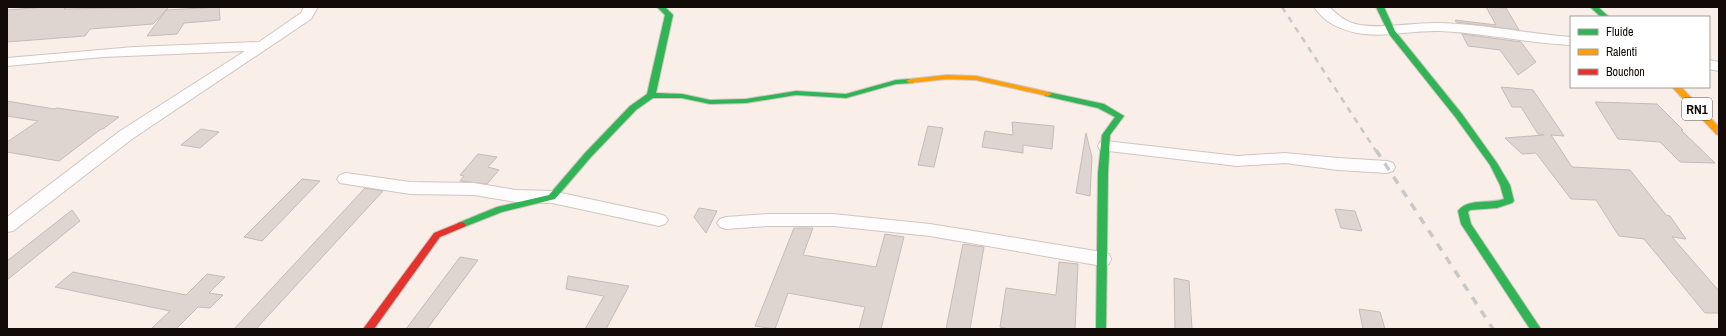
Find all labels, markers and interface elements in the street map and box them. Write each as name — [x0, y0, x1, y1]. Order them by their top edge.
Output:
legend — [1570, 16, 1710, 88]
text: Fluide — [1606, 24, 1633, 40]
text: Ralenti — [1606, 44, 1637, 60]
text: Bouchon — [1606, 64, 1645, 80]
road number: RN1 — [1682, 98, 1712, 120]

